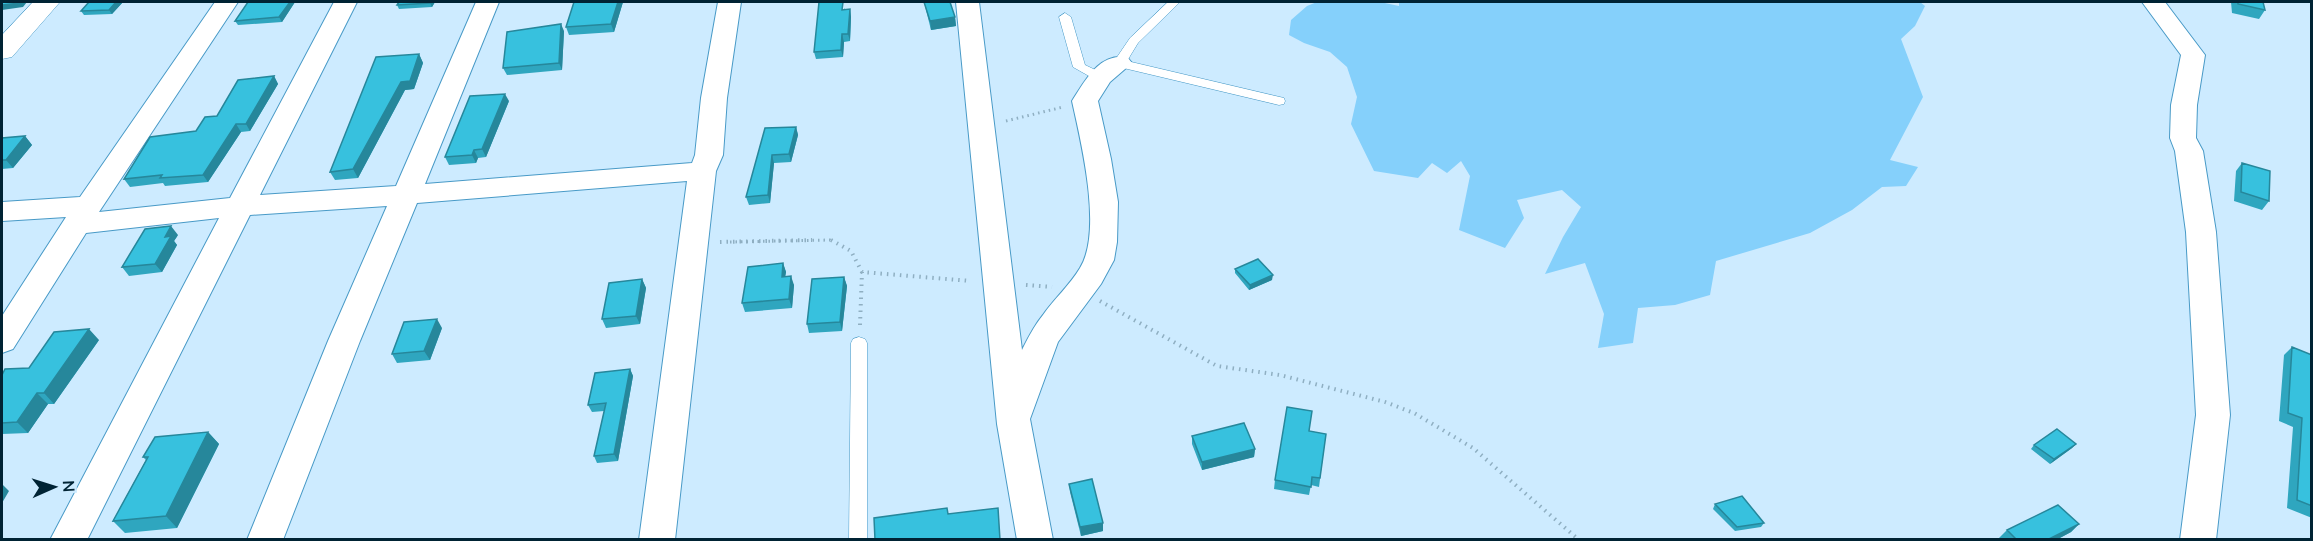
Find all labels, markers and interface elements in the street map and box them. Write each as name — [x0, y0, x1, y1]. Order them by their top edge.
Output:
north arrow — [24, 457, 84, 517]
text: N — [57, 480, 79, 493]

